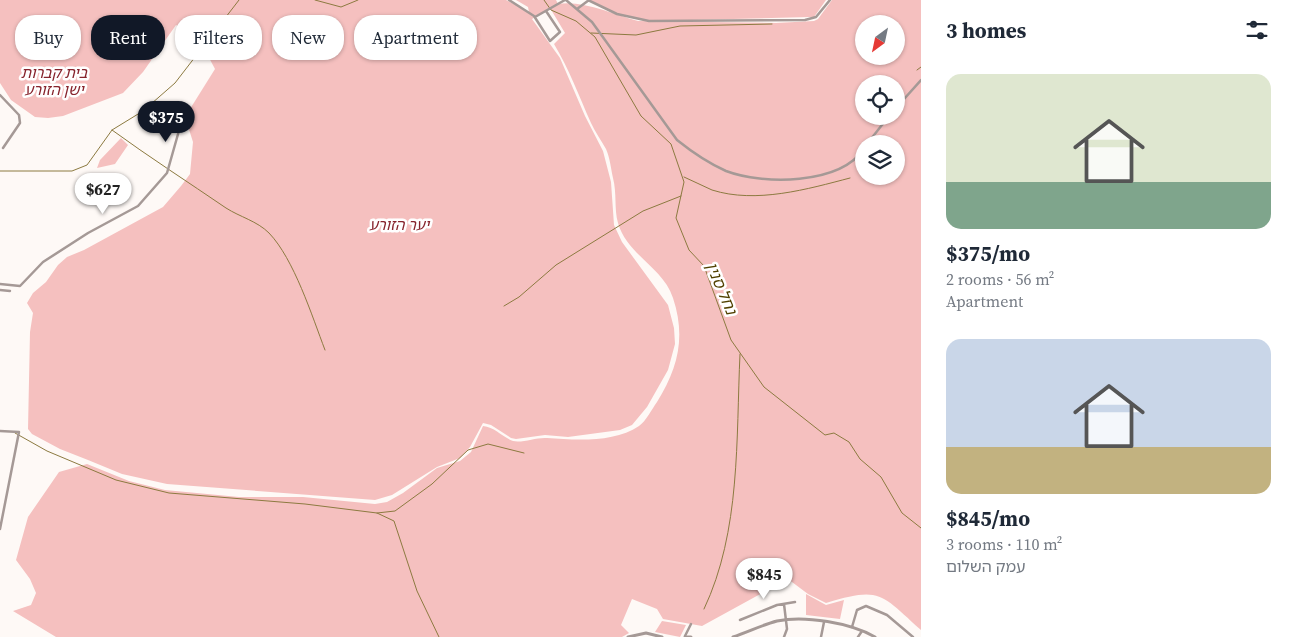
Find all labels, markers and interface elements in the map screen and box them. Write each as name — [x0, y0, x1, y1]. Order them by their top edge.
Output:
chip: Buy — [15, 15, 81, 60]
chip: Rent — [91, 15, 165, 60]
chip: Filters — [175, 15, 262, 60]
chip: New — [272, 15, 344, 60]
chip: Apartment — [354, 15, 477, 60]
north arrow — [855, 15, 905, 65]
map controls — [855, 15, 905, 185]
text: 3 homes — [946, 16, 1026, 45]
icon: filters — [1243, 16, 1271, 44]
park label: בית קברות ישן הזורע — [21, 62, 88, 100]
button: locate — [855, 75, 905, 125]
pin: $375 — [136, 100, 196, 143]
text: $375 — [149, 106, 183, 128]
icon: home — [1064, 106, 1154, 196]
button: layers — [855, 135, 905, 185]
pin: $627 — [73, 172, 133, 215]
text: $627 — [86, 178, 120, 200]
park label: יער הזורע — [369, 214, 431, 235]
text: $375/mo — [946, 239, 1030, 268]
water label: נחל סנין — [701, 258, 743, 318]
text: 2 rooms · 56 m² — [946, 268, 1054, 290]
text: Apartment — [946, 290, 1023, 312]
icon: home — [1064, 371, 1154, 461]
text: $845/mo — [946, 504, 1030, 533]
text: 3 rooms · 110 m² — [946, 533, 1062, 555]
text: עמק השלום — [946, 555, 1025, 577]
pin: $845 — [734, 558, 794, 600]
text: $845 — [747, 563, 781, 585]

